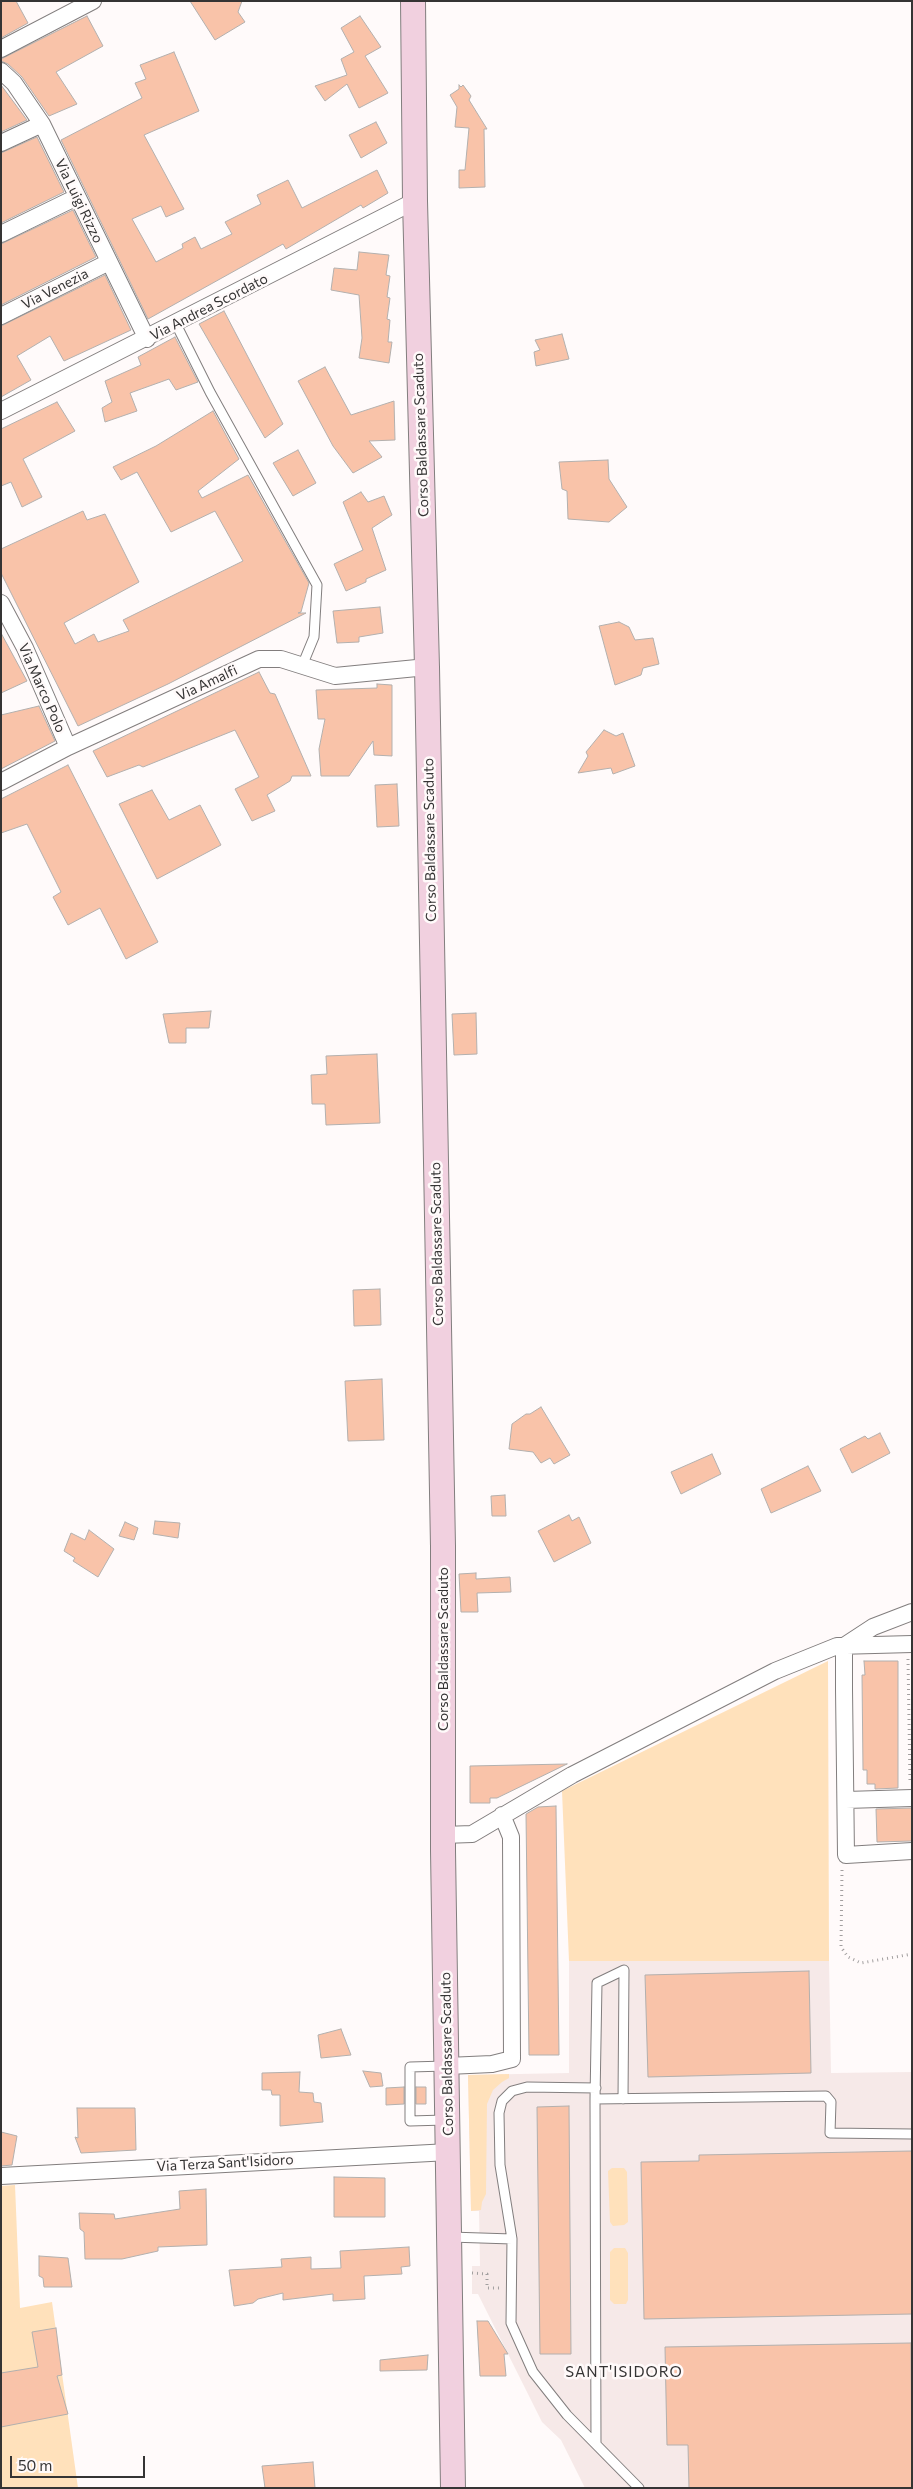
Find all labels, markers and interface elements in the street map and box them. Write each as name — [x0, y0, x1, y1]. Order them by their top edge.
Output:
street label: Via Luigi Rizzo — [51, 156, 107, 246]
street label: Via Venezia — [19, 265, 91, 313]
street label: Via Andrea Scordato — [147, 270, 271, 344]
street label: Corso Baldassare Scaduto — [410, 353, 432, 517]
street label: Via Marco Polo — [15, 641, 69, 735]
street label: Via Amalfi — [174, 662, 240, 704]
street label: Corso Baldassare Scaduto — [420, 758, 440, 922]
street label: Corso Baldassare Scaduto — [427, 1162, 447, 1326]
street label: Corso Baldassare Scaduto — [435, 1567, 451, 1731]
street label: Corso Baldassare Scaduto — [437, 1972, 457, 2136]
street label: Via Terza Sant'Isidoro — [156, 2151, 294, 2175]
district label: SANT'ISIDORO — [564, 2363, 684, 2381]
scale bar — [12, 2446, 148, 2478]
text: 50 m — [18, 2456, 52, 2474]

